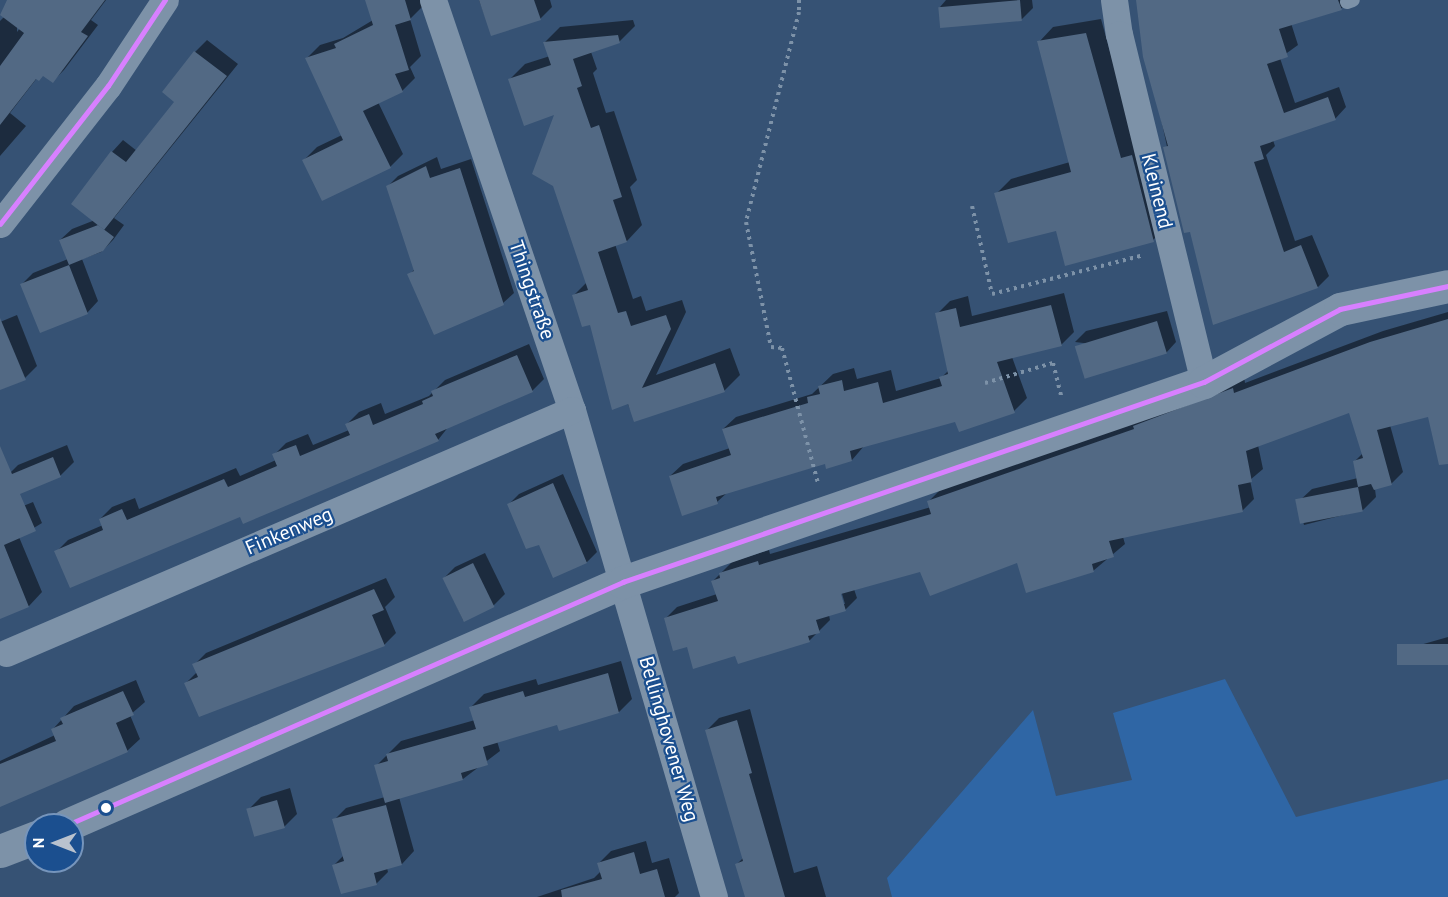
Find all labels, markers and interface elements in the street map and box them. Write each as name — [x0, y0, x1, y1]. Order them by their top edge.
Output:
street label: Kleinend — [1136, 151, 1178, 231]
street label: Thingstraße — [504, 237, 560, 343]
street label: Finkenweg — [242, 502, 336, 560]
street label: Bellinghovener Weg — [634, 653, 704, 825]
unlabelled marker — [100, 802, 112, 814]
north arrow — [24, 813, 84, 873]
text: N — [28, 838, 48, 848]

